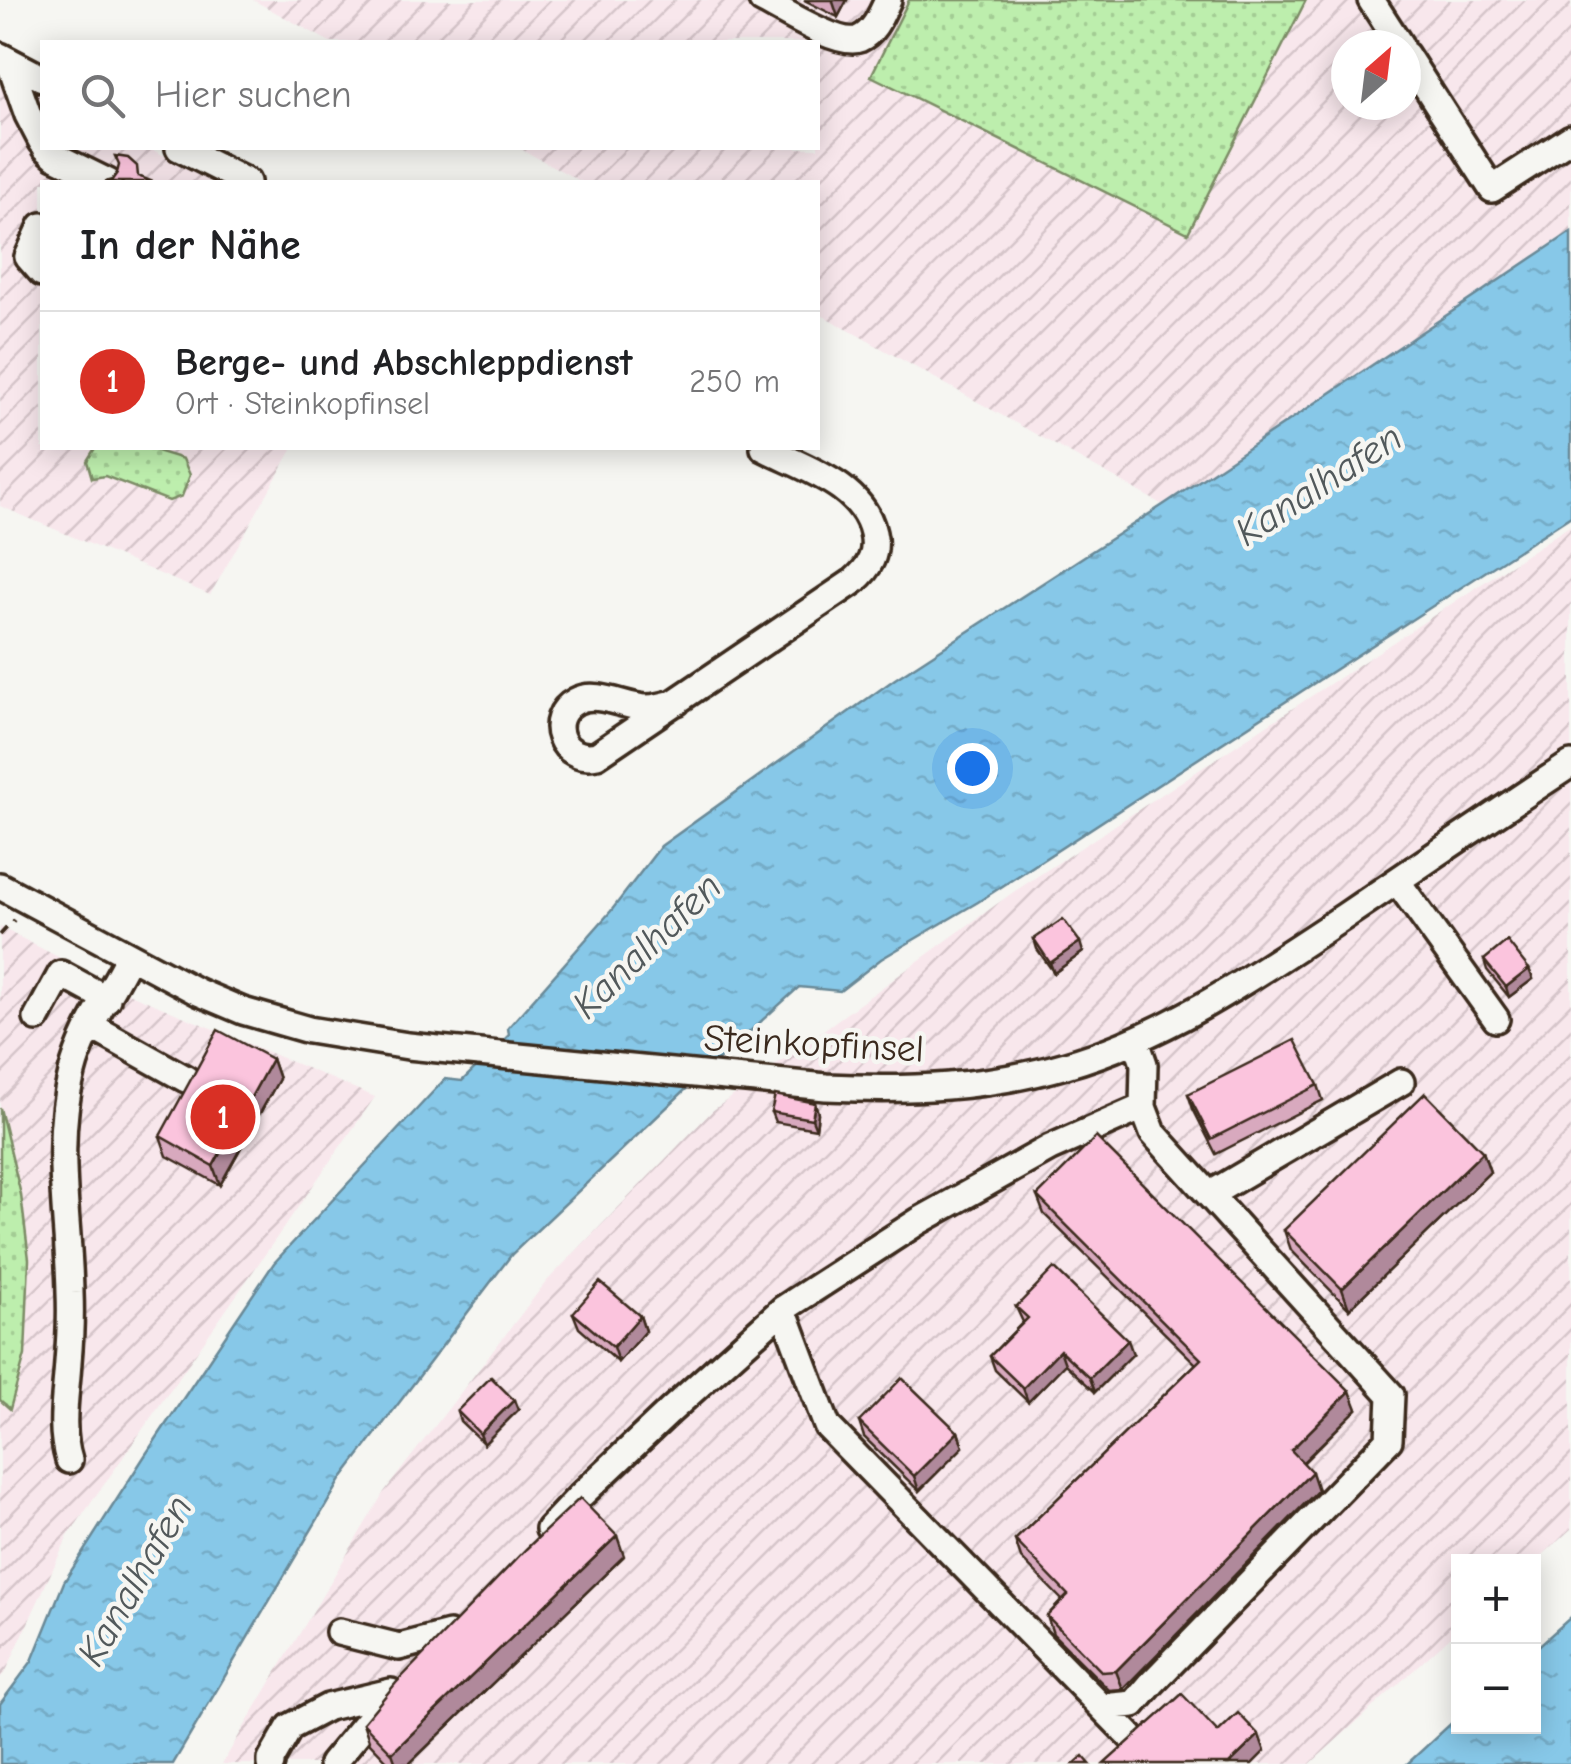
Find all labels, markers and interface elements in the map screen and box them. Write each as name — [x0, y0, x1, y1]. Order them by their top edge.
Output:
north arrow — [1331, 30, 1421, 120]
search box — [40, 40, 820, 150]
icon: search — [75, 68, 130, 123]
text: Hier suchen — [155, 73, 352, 117]
text: In der Nähe — [80, 221, 301, 270]
text: Berge- und Abschleppdienst — [175, 341, 632, 385]
text: 1 — [106, 363, 119, 400]
text: 250 m — [689, 363, 780, 400]
text: Ort · Steinkopfinsel — [175, 385, 430, 422]
water label: Kanalhafen — [1227, 414, 1410, 556]
your location — [947, 743, 998, 794]
water label: Kanalhafen — [563, 864, 731, 1028]
street label: Steinkopfinsel — [703, 1016, 925, 1072]
pin: 1 — [190, 1080, 256, 1154]
water label: Kanalhafen — [68, 1487, 202, 1674]
map controls — [1451, 1554, 1541, 1734]
button: + — [1451, 1554, 1541, 1644]
button: − — [1451, 1644, 1541, 1734]

